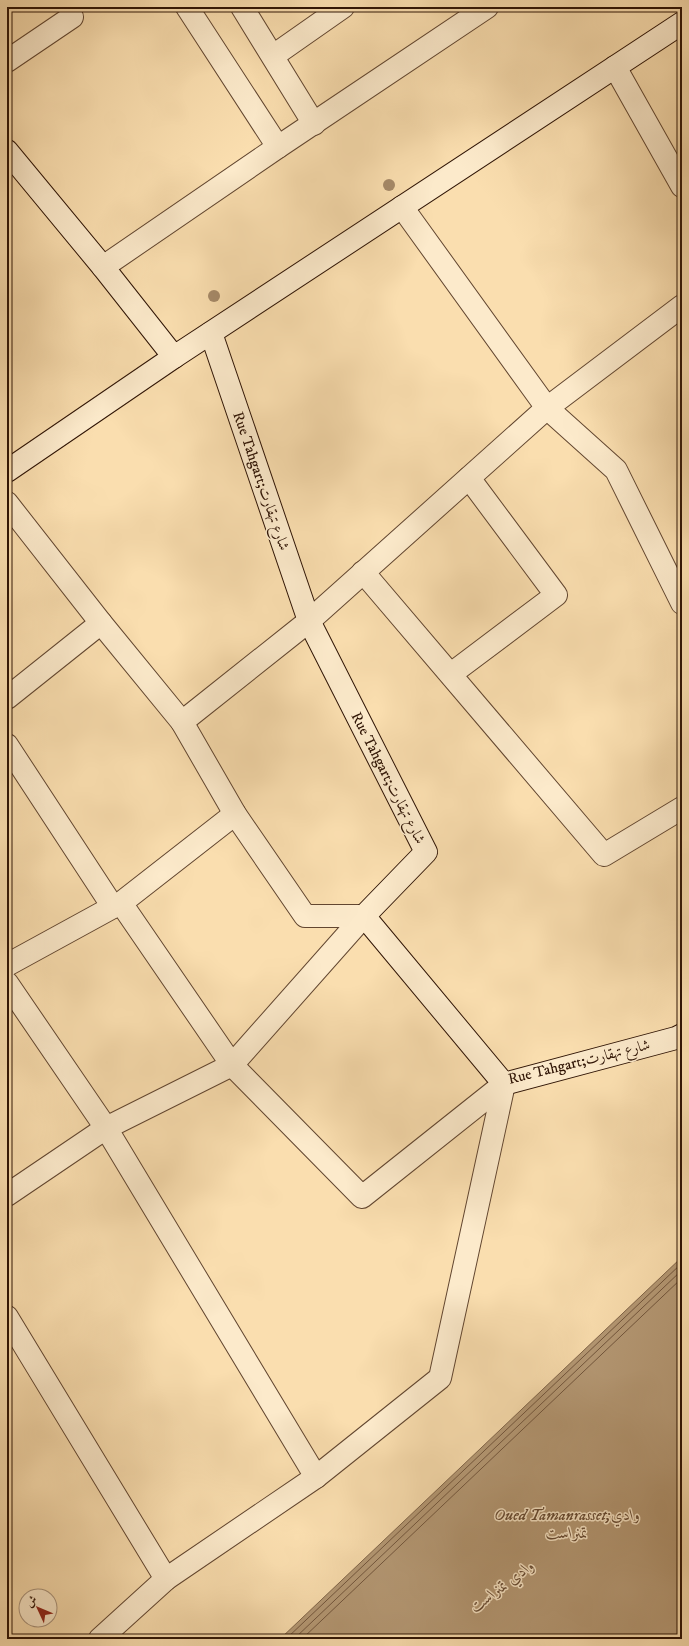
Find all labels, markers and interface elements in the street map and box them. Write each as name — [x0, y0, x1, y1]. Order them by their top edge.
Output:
street label: Rue Tahgart;شارع تهقارت — [225, 409, 294, 554]
street label: Rue Tahgart;شارع تهقارت — [344, 709, 430, 849]
street label: Rue Tahgart;شارع تهقارت — [506, 1035, 653, 1092]
water label: Oued Tamanrasset;وادي تمنراست — [494, 1505, 640, 1543]
water label: وادي تمنراست — [466, 1555, 539, 1618]
north arrow — [18, 1588, 58, 1628]
text: ش — [23, 1593, 40, 1611]

